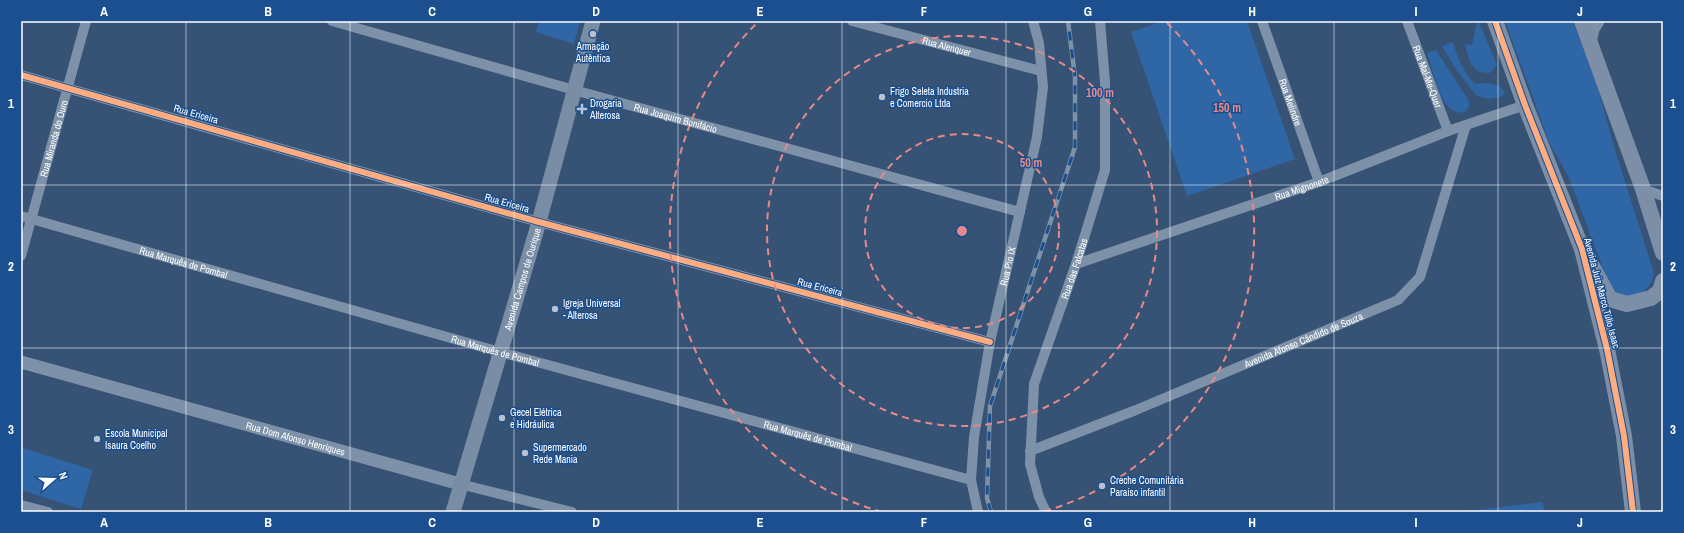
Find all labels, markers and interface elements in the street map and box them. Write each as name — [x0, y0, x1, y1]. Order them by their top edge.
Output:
text: A — [100, 3, 108, 20]
text: B — [264, 3, 272, 20]
text: C — [428, 3, 436, 20]
text: D — [592, 3, 600, 20]
text: E — [756, 3, 764, 20]
text: F — [921, 3, 928, 20]
text: G — [1084, 3, 1092, 20]
text: H — [1248, 3, 1256, 20]
text: I — [1415, 3, 1418, 20]
text: J — [1577, 3, 1583, 20]
marker: Armação Autêntica — [588, 29, 598, 39]
street label: Rua Alenquer — [921, 33, 973, 59]
place label: Armação Autêntica — [575, 40, 611, 65]
street label: Rua Mal-Me-Quer — [1410, 43, 1445, 110]
street label: Rua Melindre — [1276, 77, 1305, 128]
place label: Frigo Seleta Industria e Comercio Ltda — [890, 85, 969, 110]
text: 100 m — [1086, 85, 1114, 101]
marker: Frigo Seleta Industria e Comercio Ltda — [877, 92, 887, 102]
text: 1 — [8, 95, 14, 112]
text: 1 — [1670, 95, 1676, 112]
place label: Drogaria Alterosa — [589, 97, 622, 122]
street label: Rua Miranda do Ouro — [37, 98, 70, 178]
street label: Rua Joaquim Bonifácio — [633, 100, 719, 135]
text: 150 m — [1213, 100, 1241, 116]
street label: Rua Ericeira — [172, 101, 220, 127]
marker: Drogaria Alterosa — [577, 104, 587, 114]
text: 50 m — [1020, 155, 1042, 171]
street label: Rua Mignonete — [1273, 172, 1331, 203]
street label: Rua Ericeira — [483, 190, 531, 216]
centre of rings — [955, 224, 969, 238]
street label: Avenida Campos de Ourique — [500, 226, 544, 333]
street label: Avenida Juiz Marco Túlio Isaac — [1581, 235, 1623, 350]
street label: Rua das Falcatas — [1058, 237, 1090, 301]
street label: Rua Marquês de Pombal — [138, 244, 229, 281]
street label: Rua Pio IX — [997, 245, 1018, 287]
text: 2 — [8, 258, 14, 275]
text: 2 — [1670, 258, 1676, 275]
street label: Rua Ericeira — [796, 275, 844, 299]
place label: Igreja Universal - Alterosa — [563, 297, 621, 322]
marker: Igreja Universal - Alterosa — [550, 304, 560, 314]
street label: Avenida Afonso Cândido de Souza — [1241, 309, 1365, 371]
street label: Rua Marquês de Pombal — [450, 332, 541, 369]
place label: Gecel Elétrica e Hidráulica — [510, 406, 562, 431]
marker: Gecel Elétrica e Hidráulica — [497, 413, 507, 423]
street label: Rua Marquês de Pombal — [762, 417, 854, 454]
street label: Rua Dom Afonso Henriques — [245, 418, 347, 458]
text: 3 — [8, 421, 14, 438]
text: 3 — [1670, 421, 1676, 438]
place label: Escola Municipal Isaura Coelho — [105, 427, 168, 452]
marker: Escola Municipal Isaura Coelho — [92, 434, 102, 444]
place label: Supermercado Rede Mania — [533, 441, 587, 466]
marker: Supermercado Rede Mania — [520, 448, 530, 458]
north arrow — [34, 459, 74, 499]
text: N — [56, 470, 71, 481]
place label: Creche Comunitária Paraíso infantil — [1110, 474, 1184, 499]
marker: Creche Comunitária Paraíso infantil — [1097, 481, 1107, 491]
text: A — [100, 514, 108, 531]
text: B — [264, 514, 272, 531]
text: C — [428, 514, 436, 531]
text: D — [592, 514, 600, 531]
text: E — [756, 514, 764, 531]
text: F — [921, 514, 928, 531]
text: G — [1084, 514, 1092, 531]
text: H — [1248, 514, 1256, 531]
text: I — [1415, 514, 1418, 531]
text: J — [1577, 514, 1583, 531]

